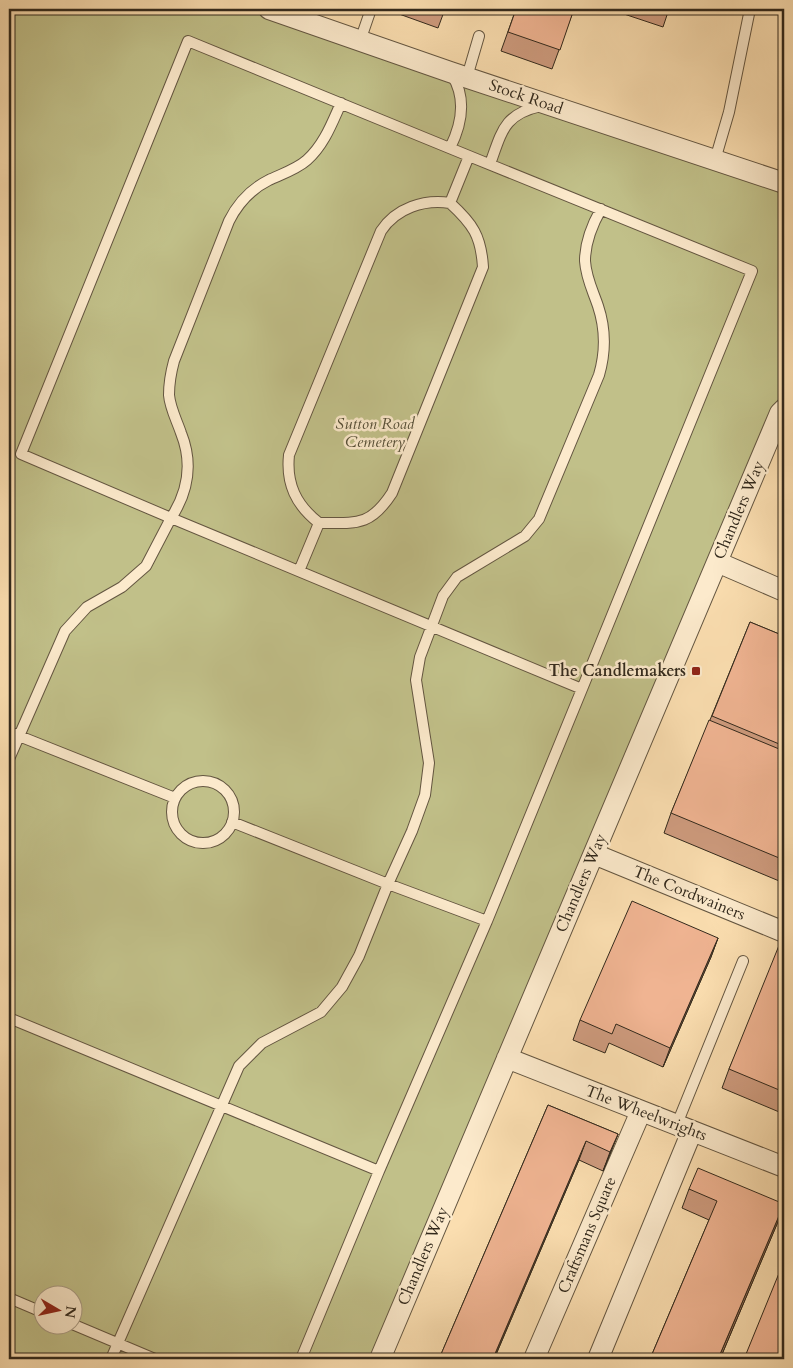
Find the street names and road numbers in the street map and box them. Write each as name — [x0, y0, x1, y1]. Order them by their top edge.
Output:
street label: Stock Road — [486, 74, 566, 120]
street label: Chandlers Way — [708, 457, 770, 563]
street label: Chandlers Way — [550, 830, 612, 936]
street label: The Cordwainers — [630, 860, 748, 926]
street label: The Wheelwrights — [582, 1080, 710, 1146]
street label: Craftsmans Square — [552, 1173, 622, 1297]
street label: Chandlers Way — [392, 1203, 454, 1309]

